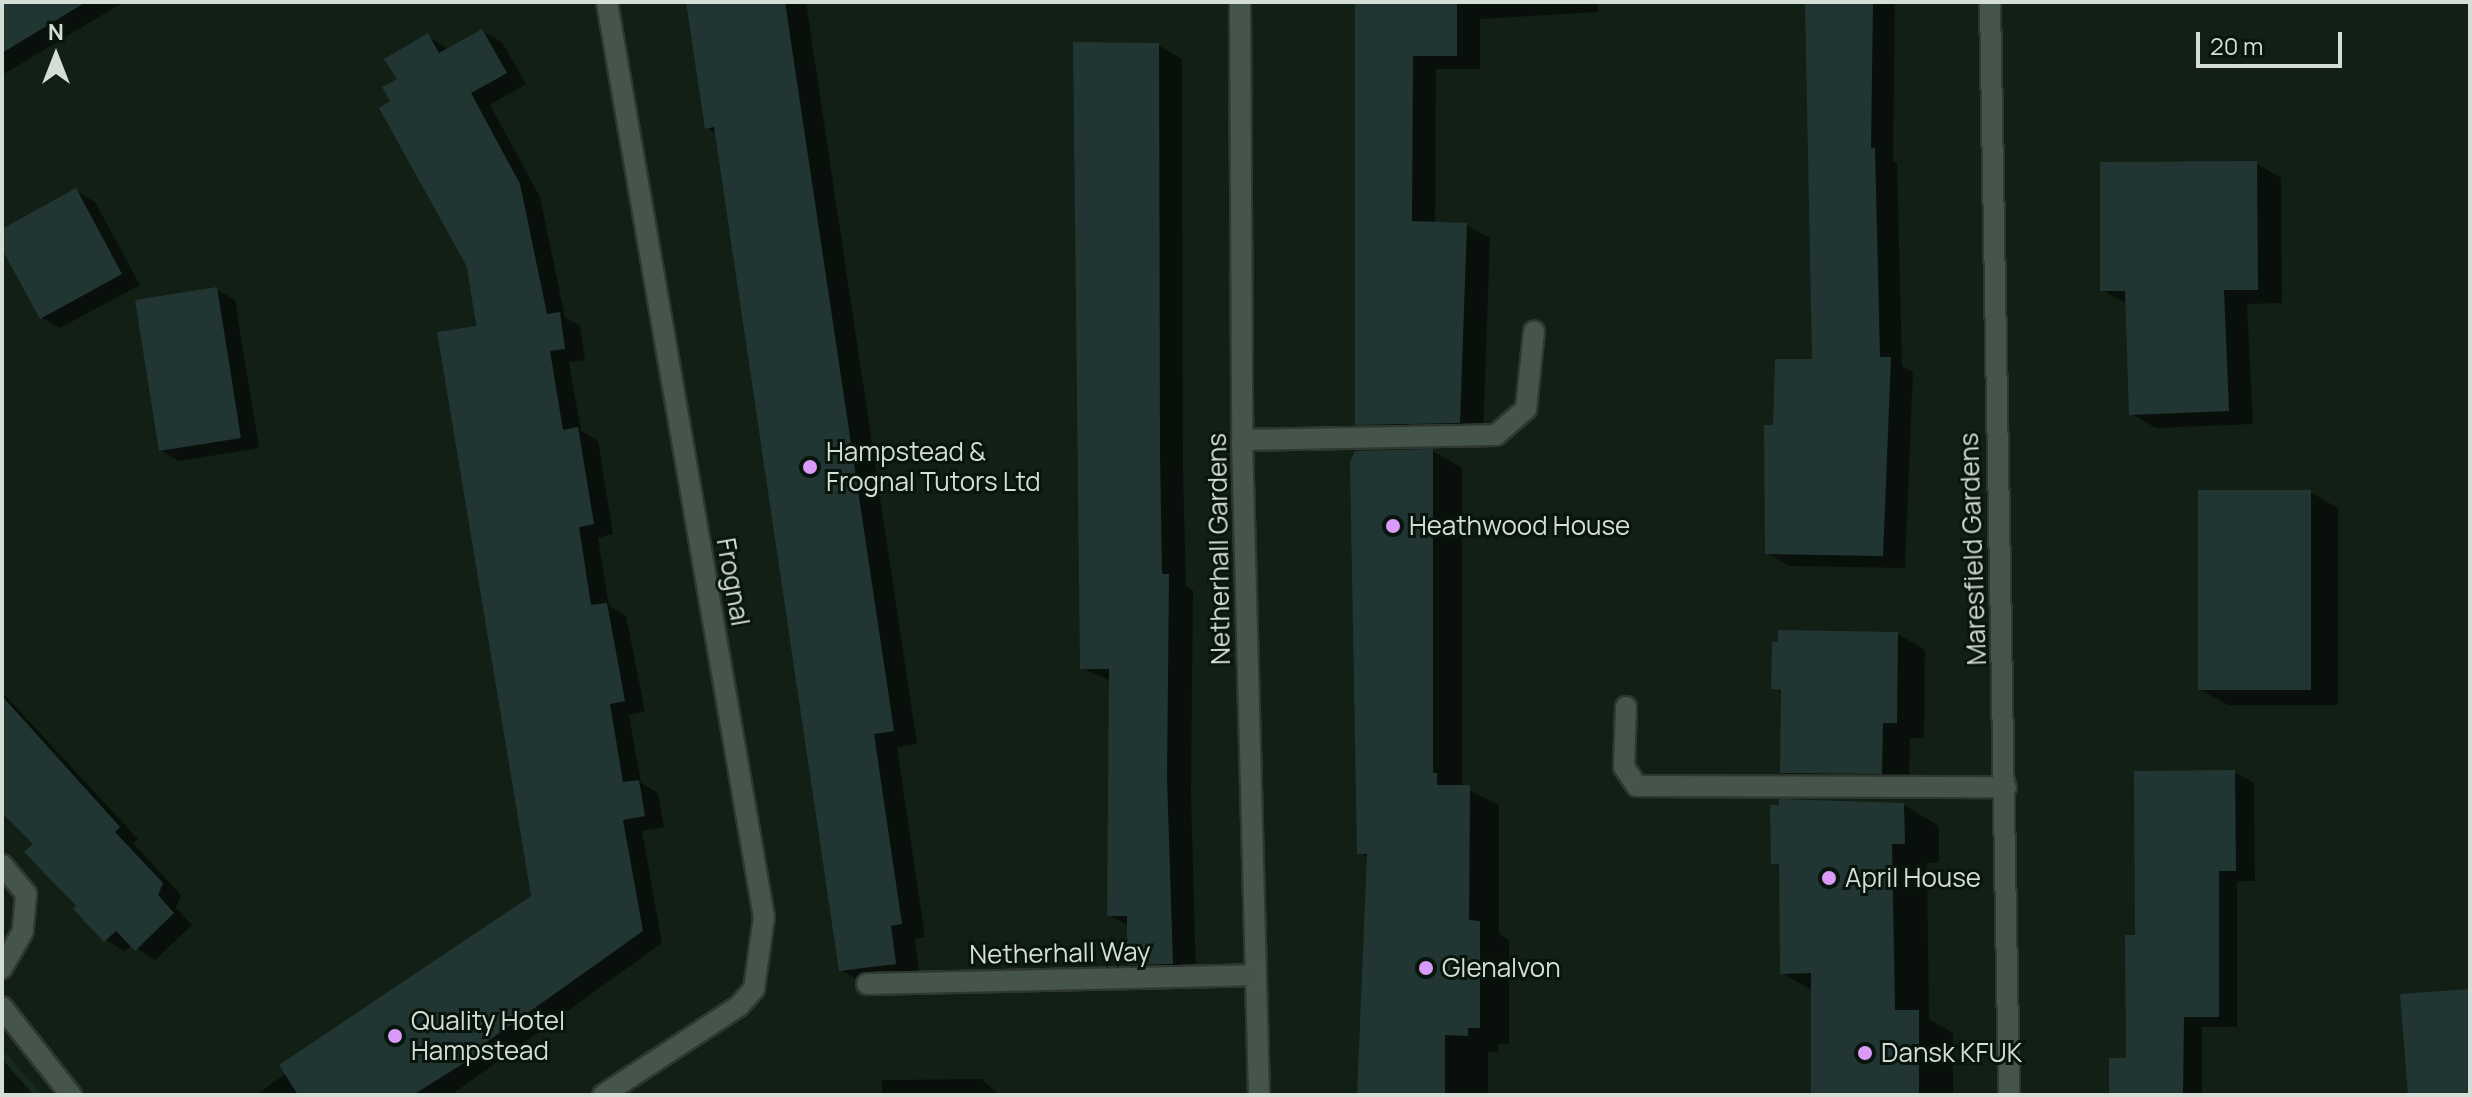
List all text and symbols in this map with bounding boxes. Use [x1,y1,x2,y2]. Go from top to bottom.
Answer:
north arrow [16,16,96,96]
scale bar [2200,16,2346,66]
text: N [48,17,64,47]
text: 20 m [2210,29,2263,62]
street label: Maresfield Gardens [1953,432,1993,666]
street label: Netherhall Gardens [1201,433,1237,665]
place label: Hampstead & Frognal Tutors Ltd [826,436,1041,498]
marker: Hampstead & Frognal Tutors Ltd [801,458,819,476]
place label: Heathwood House [1409,510,1630,542]
marker: Heathwood House [1384,517,1402,535]
street label: Frognal [710,536,756,628]
place label: April House [1845,862,1981,894]
marker: April House [1820,869,1838,887]
street label: Netherhall Way [969,936,1151,970]
place label: Glenalvon [1442,952,1561,984]
marker: Glenalvon [1417,959,1435,977]
place label: Quality Hotel Hampstead [411,1005,565,1066]
marker: Quality Hotel Hampstead [386,1027,404,1045]
place label: Dansk KFUK [1881,1037,2022,1069]
marker: Dansk KFUK [1856,1044,1874,1062]

